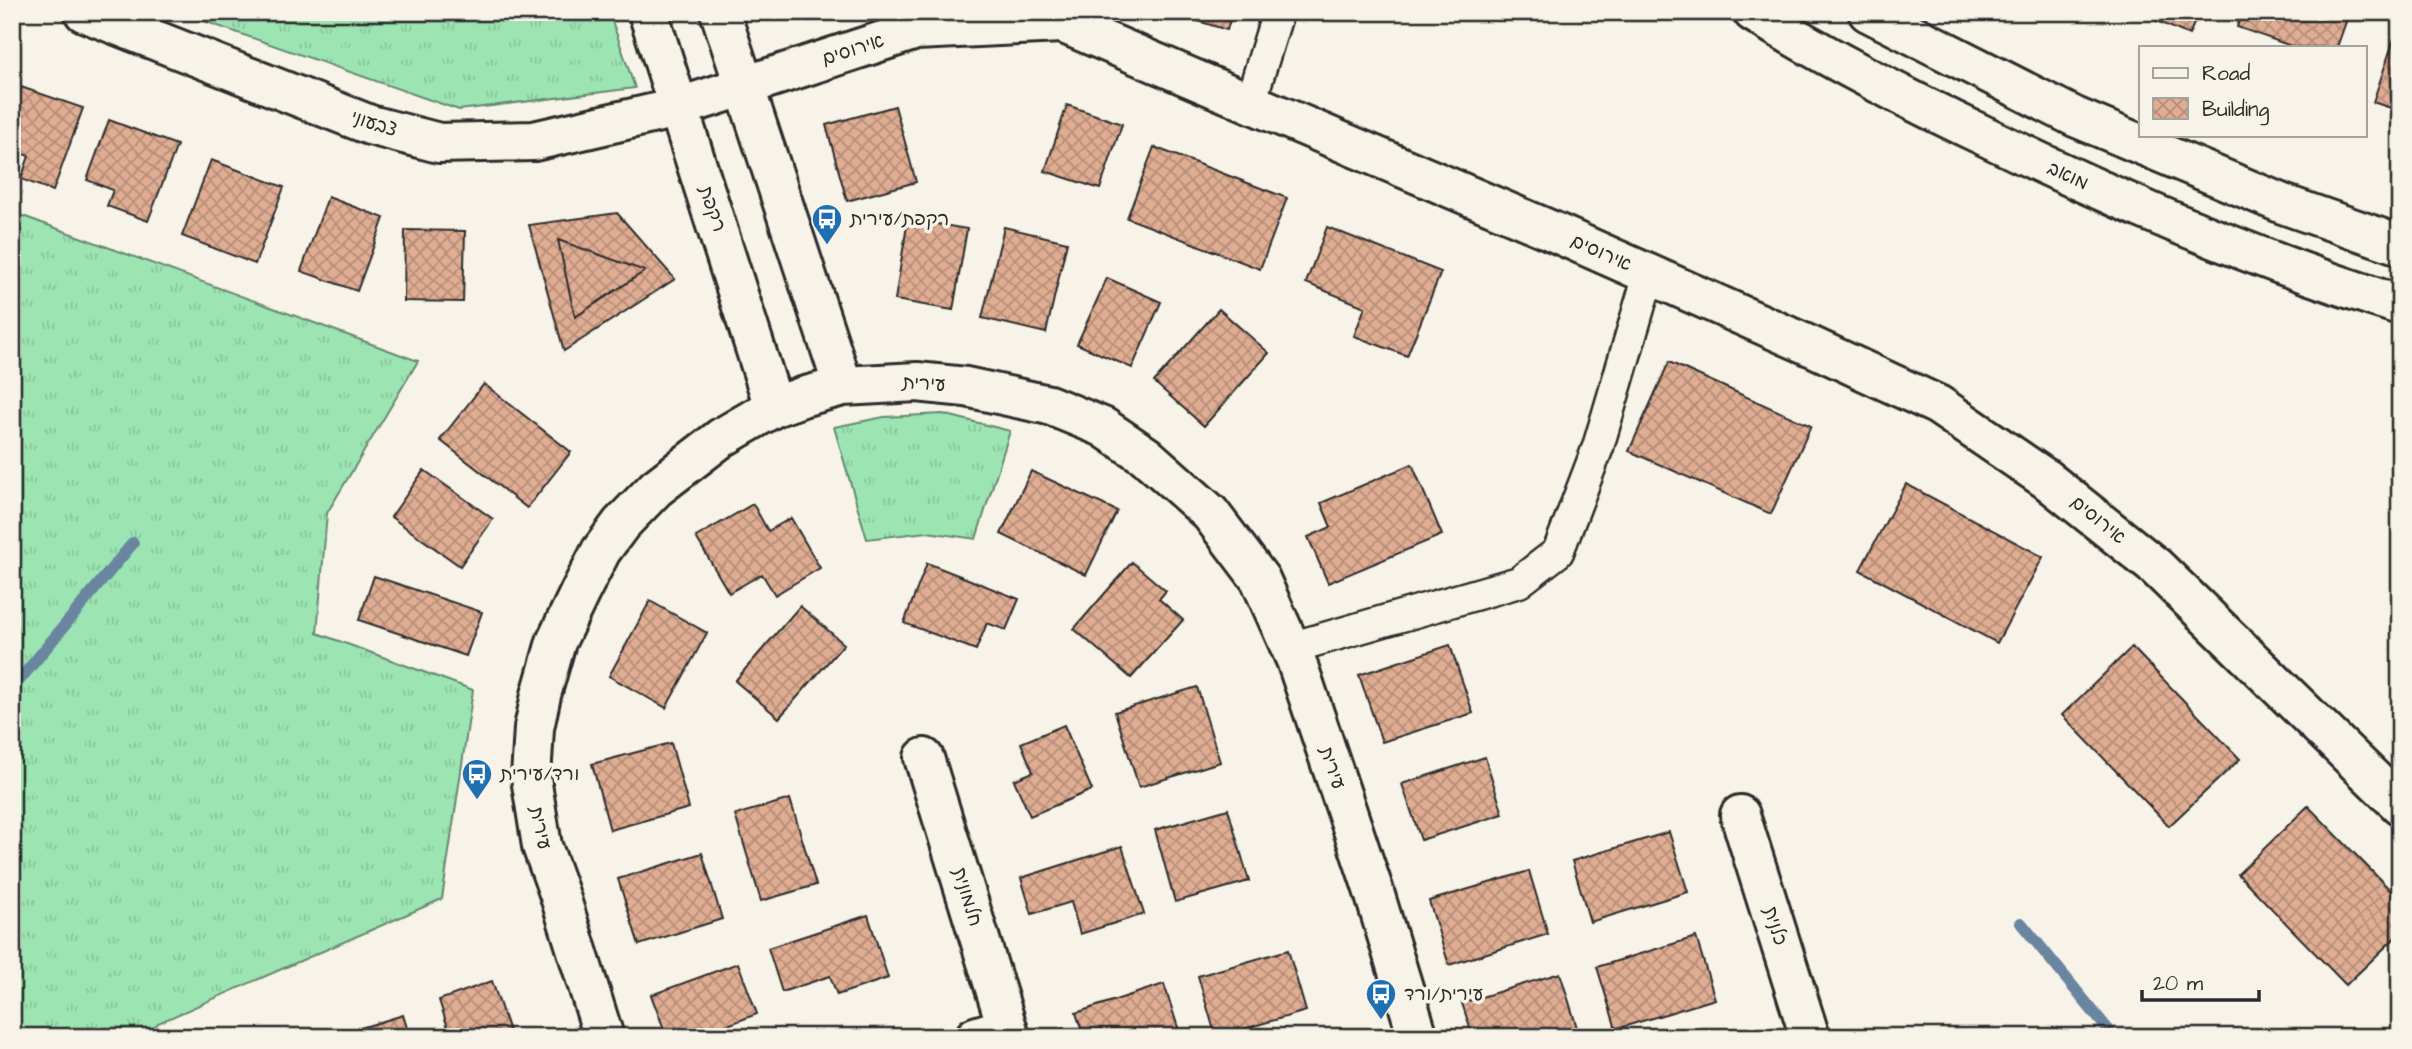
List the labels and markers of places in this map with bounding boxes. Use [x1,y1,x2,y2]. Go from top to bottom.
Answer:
bus stop icon: רקפת/עירית [810,202,844,246]
place label: רקפת/עירית [849,206,949,233]
bus stop icon: ורד/עירית [460,757,494,801]
place label: ורד/עירית [499,761,580,788]
bus stop icon: עירית/ורד [1364,977,1398,1021]
place label: עירית/ורד [1404,981,1484,1008]

